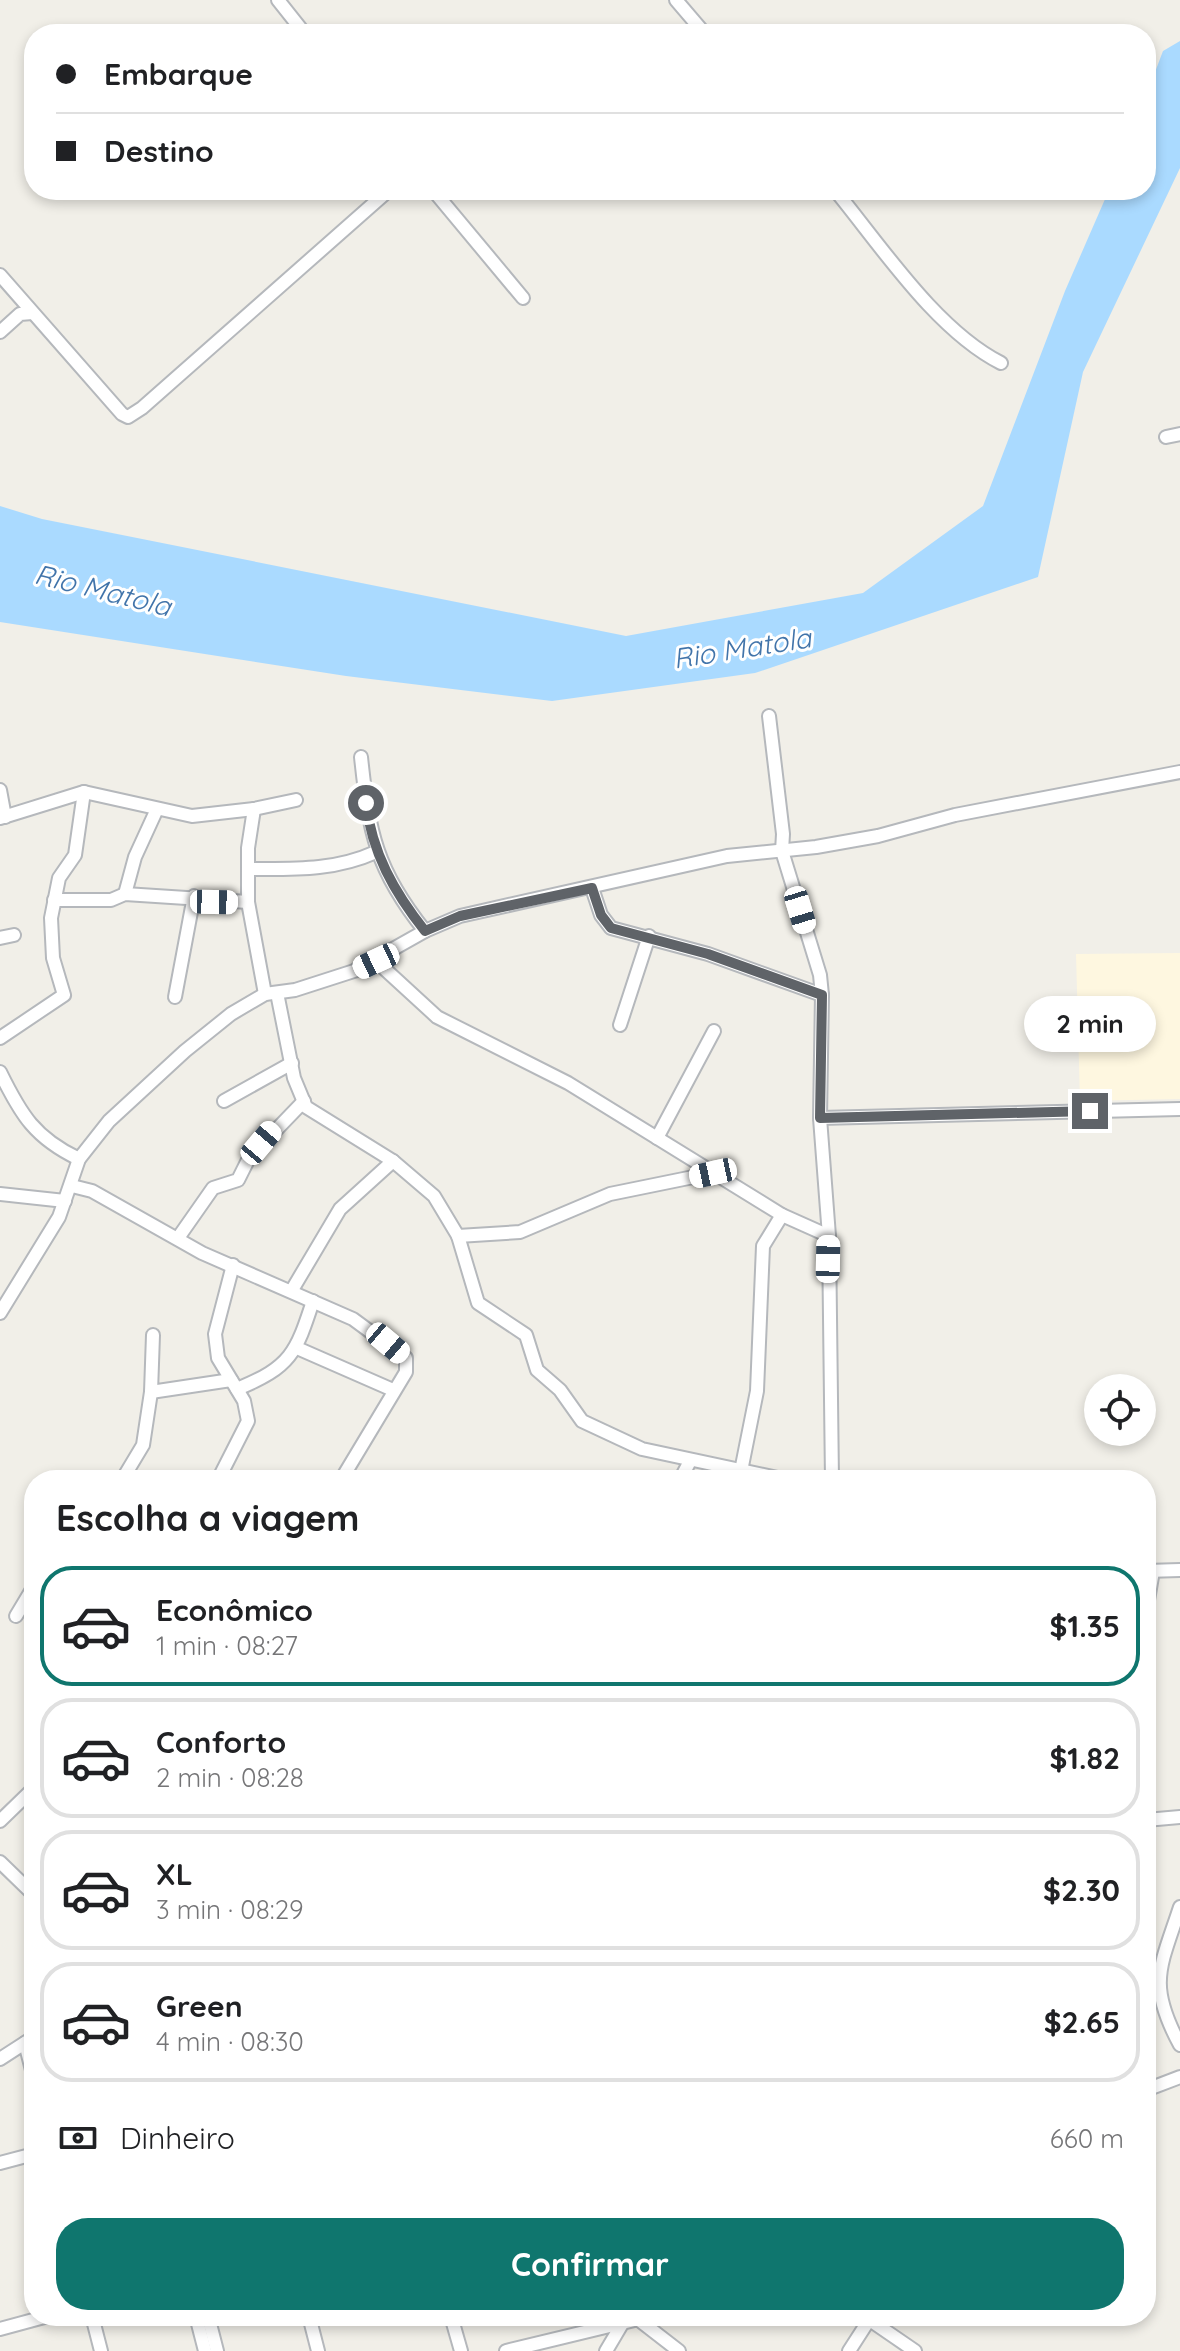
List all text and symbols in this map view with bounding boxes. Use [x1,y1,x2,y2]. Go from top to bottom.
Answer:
text: Embarque [104,55,253,93]
text: Destino [104,132,214,170]
water label: Rio Matola [31,556,177,624]
water label: Rio Matola [670,619,815,676]
route start [348,785,384,821]
car [782,884,818,936]
car [190,890,238,914]
car [349,940,403,982]
callout: 2 min [1024,995,1156,1051]
text: 2 min [1056,1007,1124,1040]
route end [1072,1093,1108,1129]
car [236,1117,286,1169]
car [687,1156,739,1190]
car [816,1235,840,1283]
car [362,1318,414,1368]
map controls [1084,1374,1156,1446]
button: locate [1084,1374,1156,1446]
text: Escolha a viagem [56,1495,359,1540]
icon: car [60,1590,132,1662]
text: Econômico [156,1591,313,1629]
text: $1.35 [1050,1607,1120,1645]
text: 1 min · 08:27 [156,1629,298,1662]
icon: car [60,1722,132,1794]
text: Conforto [156,1723,286,1761]
text: $1.82 [1049,1739,1120,1777]
text: 2 min · 08:28 [156,1761,304,1794]
icon: car [60,1854,132,1926]
text: XL [156,1855,193,1893]
text: $2.30 [1043,1871,1120,1909]
text: 3 min · 08:29 [156,1893,304,1926]
icon: car [60,1986,132,2058]
text: Green [156,1987,243,2025]
text: $2.65 [1044,2003,1120,2041]
text: 4 min · 08:30 [156,2025,304,2058]
icon: cash [56,2116,100,2160]
text: Dinheiro [120,2119,235,2157]
text: 660 m [1050,2122,1124,2155]
button: Confirmar [56,2218,1124,2310]

